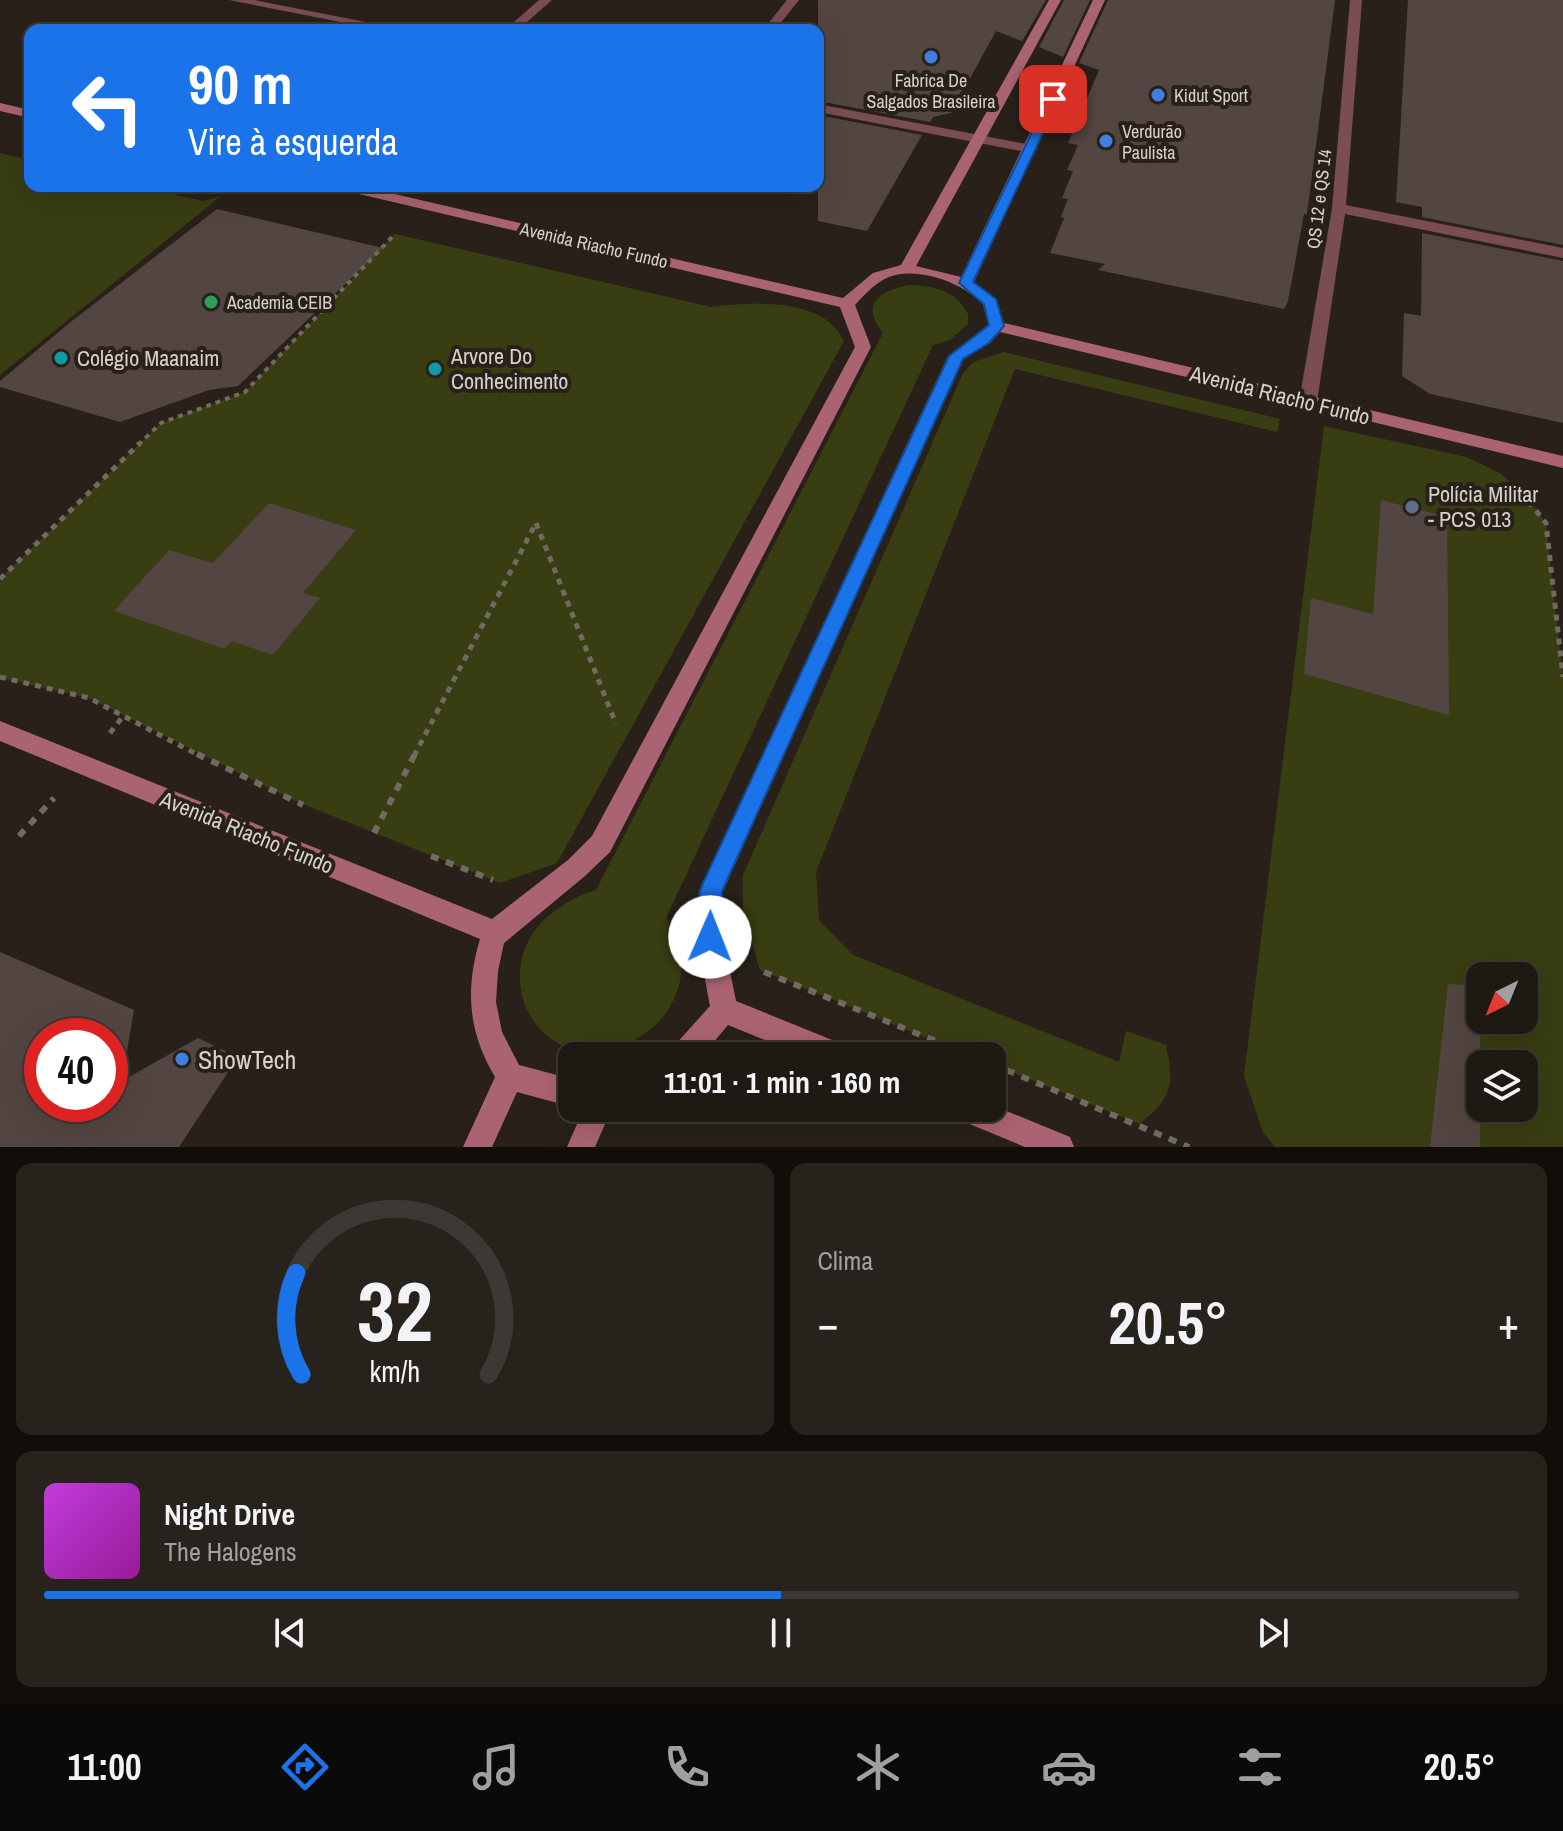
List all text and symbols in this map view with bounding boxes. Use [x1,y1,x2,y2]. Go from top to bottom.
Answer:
text: 90 m [188,46,293,121]
marker: Fabrica De Salgados Brasileira [922,48,940,66]
icon: left [56,56,160,160]
pin [1019,65,1087,133]
place label: Fabrica De Salgados Brasileira [867,68,995,114]
icon: arrive [1031,77,1075,121]
place label: Kidut Sport [1174,83,1248,108]
marker: Kidut Sport [1149,86,1167,104]
text: Vire à esquerda [188,118,398,166]
place label: Verdurão Paulista [1122,119,1182,165]
marker: Verdurão Paulista [1097,132,1115,150]
street label: QS 12 e QS 14 [1300,148,1338,250]
street label: Avenida Riacho Fundo [517,216,670,274]
place label: Academia CEIB [226,290,332,315]
marker: Academia CEIB [202,293,220,311]
place label: Arvore Do Conhecimento [450,341,568,396]
place label: Colégio Maanaim [77,343,219,373]
marker: Colégio Maanaim [52,349,70,367]
street label: Avenida Riacho Fundo [1186,358,1373,432]
marker: Arvore Do Conhecimento [426,360,444,378]
place label: Polícia Militar - PCS 013 [1428,479,1538,534]
marker: Polícia Militar - PCS 013 [1403,498,1421,516]
street label: Avenida Riacho Fundo [155,783,338,880]
position arrow [668,895,752,979]
north arrow [1466,962,1538,1034]
map controls [1466,962,1538,1122]
speed limit sign: 40 [24,1018,128,1122]
place label: ShowTech [198,1042,296,1077]
marker: ShowTech [173,1050,191,1068]
button: layers [1466,1050,1538,1122]
text: 11:01 · 1 min · 160 m [664,1062,900,1102]
text: Clima [818,1243,873,1278]
text: 32 [357,1255,433,1367]
text: 20.5° [1108,1282,1228,1363]
text: − [818,1293,839,1353]
text: + [1498,1293,1519,1353]
text: km/h [369,1352,420,1391]
text: Night Drive [164,1494,295,1534]
text: The Halogens [164,1534,297,1569]
icon: previous [268,1611,312,1655]
icon: pause [759,1611,803,1655]
icon: next [1251,1611,1295,1655]
icon: directions [277,1739,333,1795]
icon: music [468,1739,524,1795]
icon: phone [659,1739,715,1795]
icon: climate [850,1739,906,1795]
icon: car [1041,1739,1097,1795]
icon: filters [1232,1739,1288,1795]
text: 11:00 [68,1743,141,1791]
text: 20.5° [1424,1743,1495,1791]

